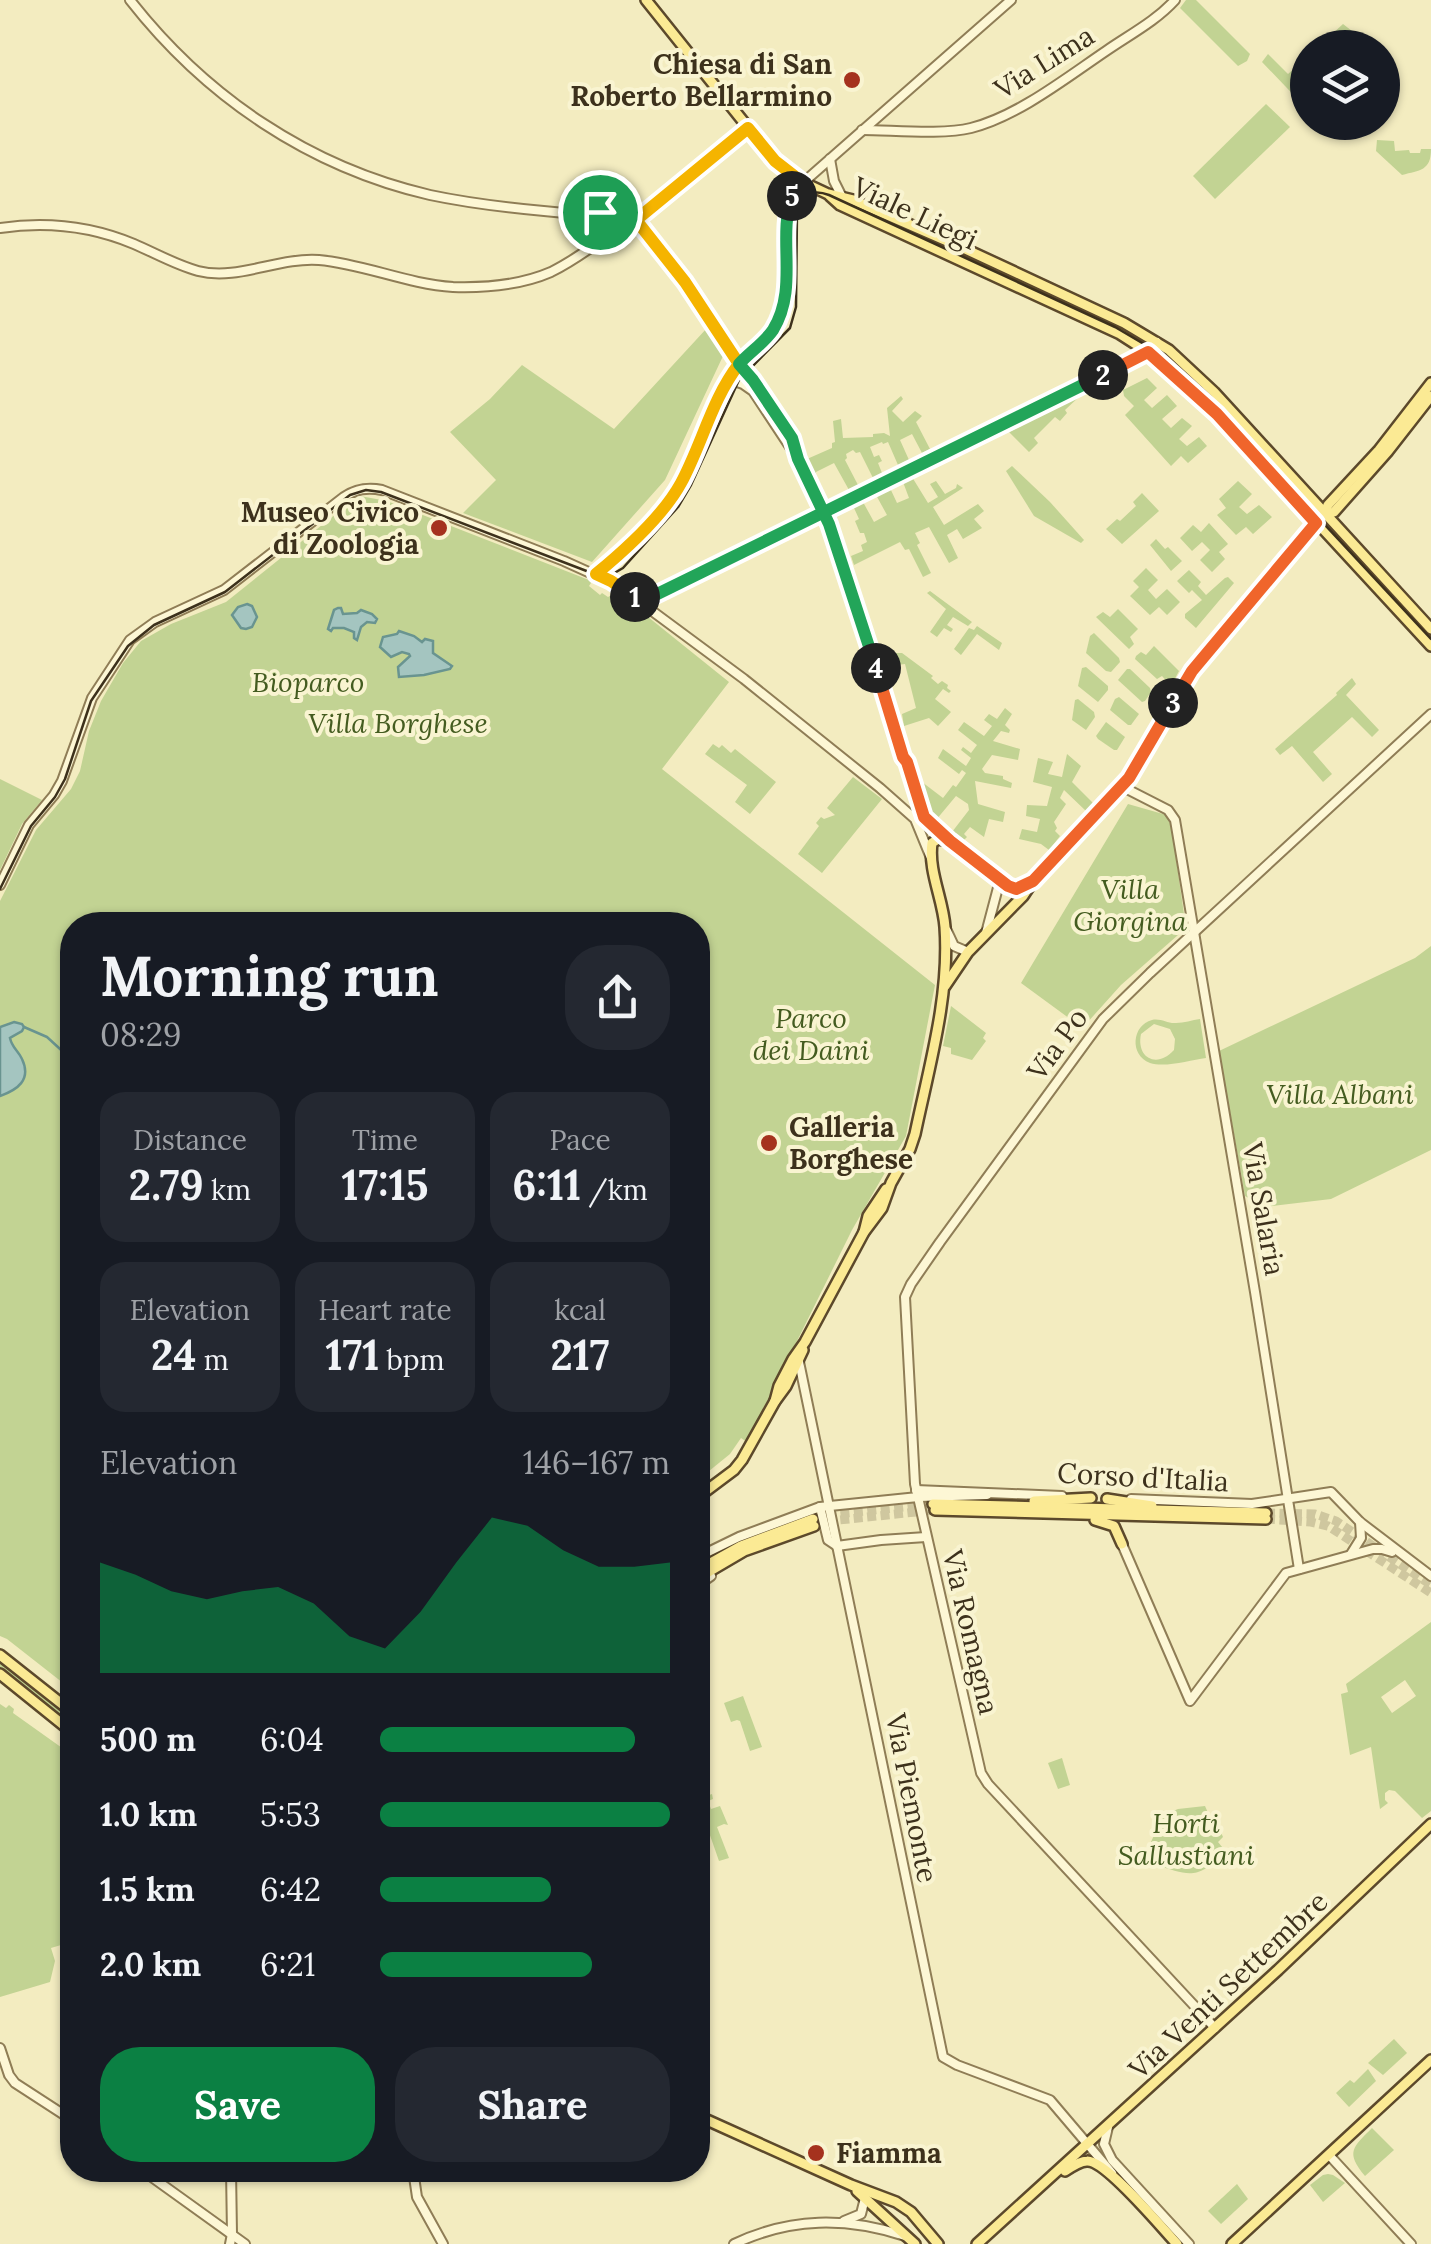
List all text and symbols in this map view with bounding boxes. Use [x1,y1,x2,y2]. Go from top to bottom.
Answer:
street label: Via Lima [987,17,1101,107]
map controls [1290,30,1400,140]
button: layers [1290,30,1400,140]
place label: Chiesa di San Roberto Bellarmino [570,46,832,114]
marker: Chiesa di San Roberto Bellarmino [841,69,863,91]
street label: Viale Liegi [846,168,983,258]
pin [558,170,643,255]
pin: 5 [767,171,817,221]
text: 5 [784,178,800,214]
icon: arrive [573,185,628,240]
pin: 2 [1078,350,1128,400]
text: 2 [1096,357,1110,393]
place label: Museo Civico di Zoologia [240,494,419,562]
marker: Museo Civico di Zoologia [428,517,450,539]
pin: 1 [610,572,660,622]
text: 1 [629,579,641,615]
pin: 4 [851,643,901,693]
text: 4 [868,650,884,686]
park label: Bioparco [252,664,364,700]
pin: 3 [1148,678,1198,728]
text: 3 [1165,685,1181,721]
park label: Villa Borghese [308,705,488,741]
park label: Villa Giorgina [1073,871,1187,939]
text: Morning run [100,941,438,1011]
button: share [565,945,670,1050]
park label: Parco dei Daini [753,1000,869,1068]
street label: Via Po [1018,1001,1095,1088]
text: 08:29 [100,1014,182,1055]
park label: Villa Albani [1266,1076,1414,1112]
place label: Galleria Borghese [789,1109,913,1177]
text: Distance [133,1122,247,1158]
text: Time [352,1122,418,1158]
text: Pace [549,1122,611,1158]
marker: Galleria Borghese [758,1132,780,1154]
street label: Via Salaria [1234,1139,1293,1278]
text: 2.79 [129,1158,204,1212]
text: 17:15 [342,1158,428,1212]
text: 6:11 [512,1158,581,1212]
text: km [204,1172,251,1208]
text: /km [581,1172,648,1208]
text: Elevation [130,1292,250,1328]
text: Heart rate [318,1292,452,1328]
text: kcal [554,1292,606,1328]
text: 24 [151,1328,196,1382]
text: 171 [325,1328,379,1382]
text: 217 [550,1328,610,1382]
text: m [196,1342,229,1378]
text: bpm [379,1342,445,1378]
text: Elevation [100,1442,237,1483]
text: 146–167 m [523,1442,670,1483]
street label: Corso d'Italia [1056,1455,1230,1499]
street label: Via Romagna [934,1545,1007,1718]
street label: Via Piemonte [878,1709,946,1886]
text: 500 m [100,1719,196,1760]
text: 6:04 [260,1719,324,1760]
text: 1.0 km [100,1794,197,1835]
text: 5:53 [260,1794,321,1835]
park label: Horti Sallustiani [1118,1805,1254,1873]
text: 1.5 km [100,1869,195,1910]
text: 6:42 [260,1869,321,1910]
street label: Via Venti Settembre [1120,1883,1335,2087]
text: 2.0 km [100,1944,201,1985]
text: 6:21 [260,1944,315,1985]
button: Save [100,2047,375,2162]
button: Share [395,2047,670,2162]
place label: Fiamma [836,2135,942,2171]
marker: Fiamma [805,2142,827,2164]

